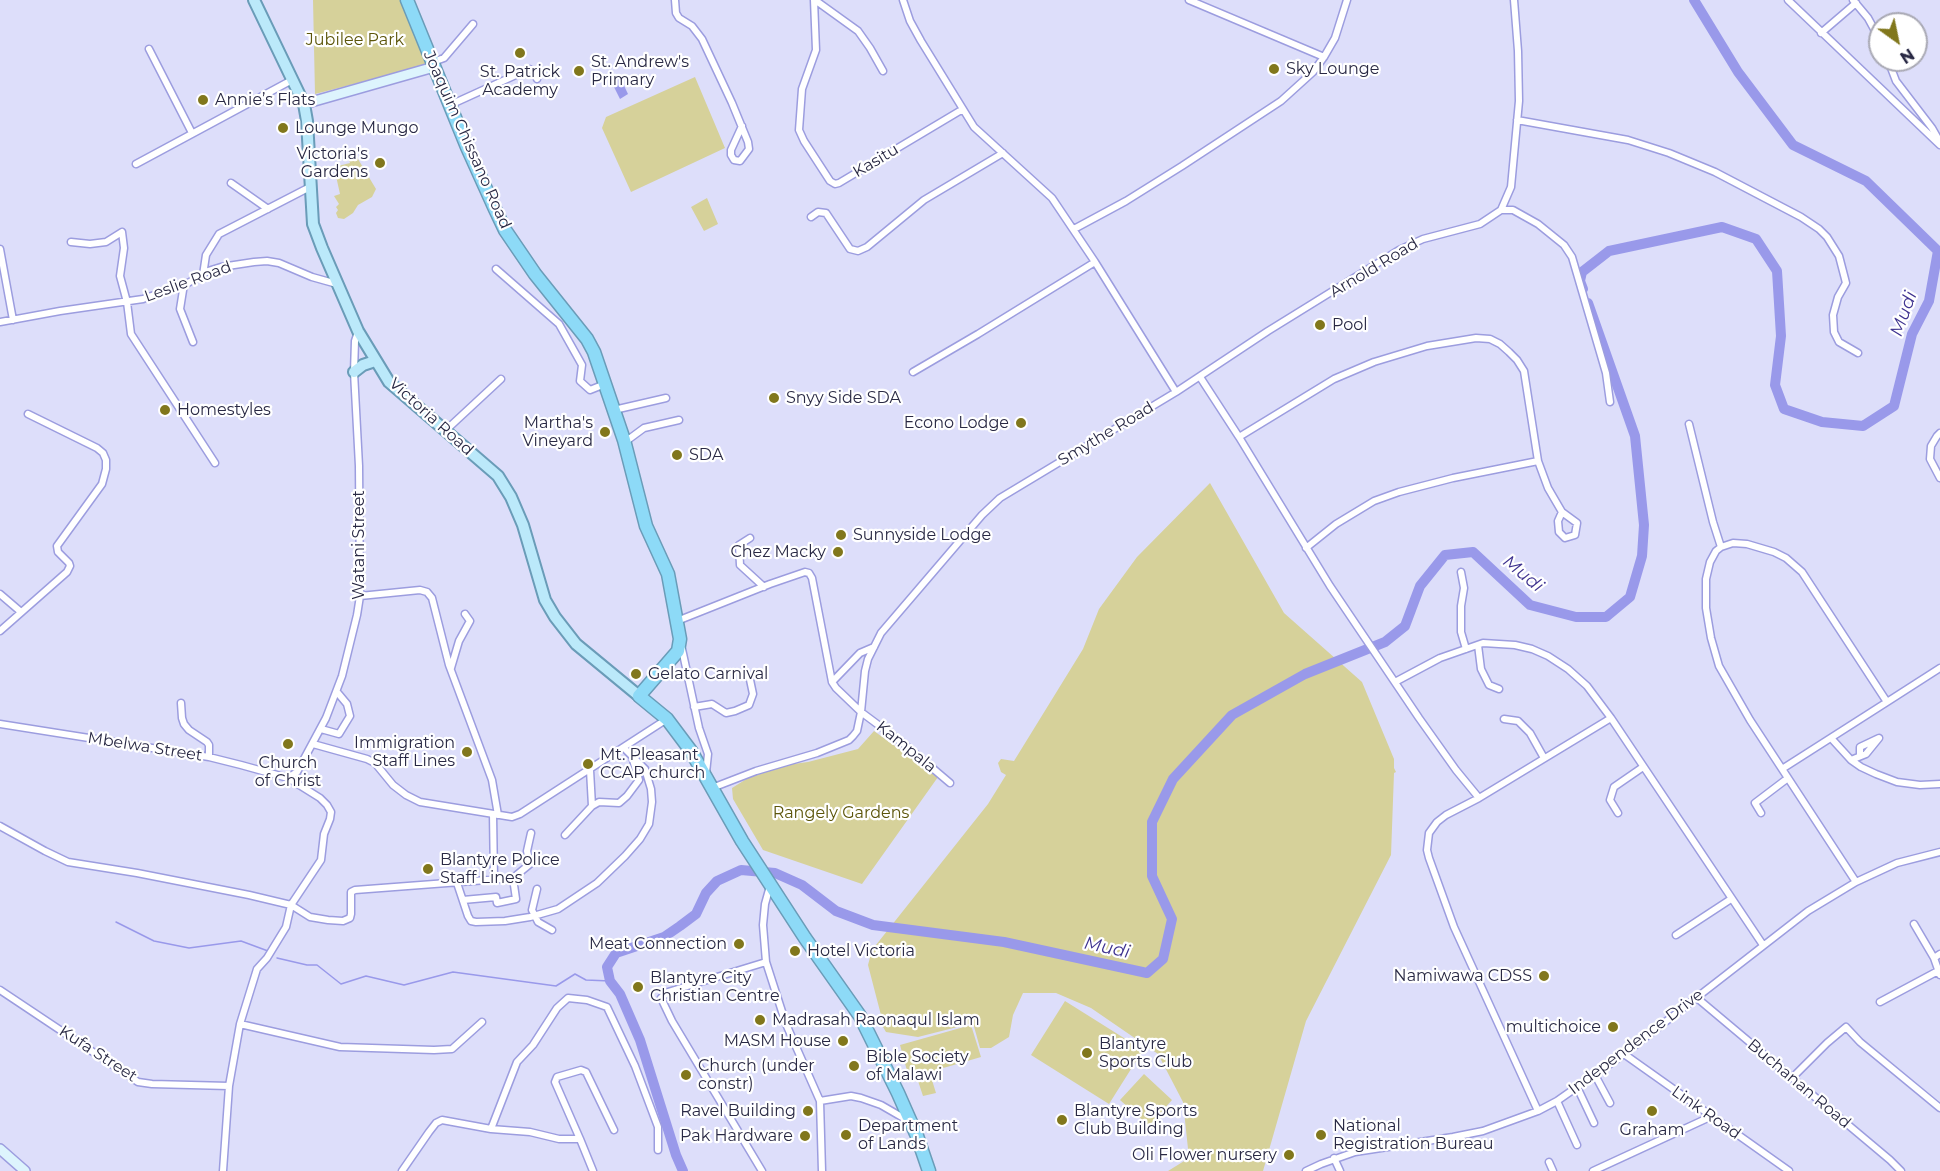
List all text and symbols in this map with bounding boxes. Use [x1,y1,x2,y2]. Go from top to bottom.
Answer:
north arrow [1868,12,1928,72]
park label: Jubilee Park [306,30,404,50]
text: N [1896,44,1918,67]
marker: St. Patrick Academy [513,46,527,60]
street label: Joaquim Chissano Road [419,48,515,232]
place label: St. Andrew's Primary [591,52,689,90]
place label: Sky Lounge [1286,59,1379,79]
place label: St. Patrick Academy [480,62,560,100]
marker: Sky Lounge [1267,62,1281,76]
marker: St. Andrew's Primary [572,64,586,78]
place label: Annie’s Flats [215,90,315,110]
marker: Annie’s Flats [196,93,210,107]
place label: Lounge Mungo [295,118,419,138]
marker: Lounge Mungo [276,121,290,135]
street label: Kasitu [850,140,902,182]
place label: Victoria's Gardens [296,144,368,182]
marker: Victoria's Gardens [373,156,387,170]
street label: Arnold Road [1326,234,1422,302]
street label: Leslie Road [142,257,234,307]
water label: Mudi [1886,289,1922,339]
place label: Pool [1332,315,1368,335]
marker: Pool [1313,318,1327,332]
street label: Victoria Road [385,374,477,460]
place label: Snyy Side SDA [786,388,901,408]
marker: Snyy Side SDA [767,391,781,405]
street label: Smythe Road [1055,398,1157,470]
place label: Homestyles [177,400,271,420]
marker: Homestyles [158,403,172,417]
place label: Martha's Vineyard [523,413,593,451]
place label: Econo Lodge [904,413,1009,433]
marker: Econo Lodge [1014,416,1028,430]
marker: Martha's Vineyard [598,425,612,439]
place label: SDA [689,445,723,465]
marker: SDA [670,448,684,462]
street label: Watani Street [349,490,369,600]
place label: Sunnyside Lodge [853,525,991,545]
marker: Sunnyside Lodge [834,528,848,542]
place label: Chez Macky [730,542,826,562]
marker: Chez Macky [831,545,845,559]
water label: Mudi [1498,551,1548,597]
place label: Gelato Carnival [648,664,768,684]
marker: Gelato Carnival [629,667,643,681]
street label: Kampala [872,717,940,777]
street label: Mbelwa Street [86,728,204,766]
place label: Immigration Staff Lines [354,733,455,771]
marker: Church of Christ [281,737,295,751]
marker: Immigration Staff Lines [460,745,474,759]
place label: Mt. Pleasant CCAP church [600,745,705,783]
place label: Church of Christ [255,753,321,791]
marker: Mt. Pleasant CCAP church [581,757,595,771]
park label: Rangely Gardens [773,803,909,823]
place label: Blantyre Police Staff Lines [440,850,560,888]
marker: Blantyre Police Staff Lines [421,862,435,876]
water label: Mudi [1082,933,1132,963]
place label: Meat Connection [589,934,727,954]
marker: Meat Connection [732,937,746,951]
place label: Hotel Victoria [807,941,915,961]
marker: Hotel Victoria [788,944,802,958]
place label: Namiwawa CDSS [1394,966,1532,986]
place label: Blantyre City Christian Centre [650,968,780,1006]
marker: Namiwawa CDSS [1537,969,1551,983]
marker: Blantyre City Christian Centre [631,980,645,994]
street label: Independence Drive [1565,985,1707,1099]
place label: Madrasah Raonaqul Islam [772,1010,980,1030]
marker: Madrasah Raonaqul Islam [753,1013,767,1027]
place label: multichoice [1506,1017,1601,1037]
marker: multichoice [1606,1020,1620,1034]
street label: Kufa Street [55,1022,141,1086]
place label: MASM House [724,1031,831,1051]
marker: MASM House [836,1034,850,1048]
place label: Blantyre Sports Club [1099,1034,1192,1072]
street label: Buchanan Road [1743,1035,1855,1133]
marker: Blantyre Sports Club [1080,1046,1094,1060]
place label: Bible Society of Malawi [866,1047,969,1085]
place label: Church (under constr) [698,1056,815,1094]
marker: Bible Society of Malawi [847,1059,861,1073]
marker: Church (under constr) [679,1068,693,1082]
street label: Link Road [1668,1082,1744,1144]
place label: Ravel Building [680,1101,796,1121]
place label: Blantyre Sports Club Building [1074,1101,1197,1139]
marker: Ravel Building [801,1104,815,1118]
marker: Graham [1645,1104,1659,1118]
marker: Blantyre Sports Club Building [1055,1113,1069,1127]
place label: Department of Lands [858,1116,958,1154]
place label: National Registration Bureau [1333,1116,1493,1154]
place label: Graham [1620,1120,1684,1140]
place label: Pak Hardware [680,1126,793,1146]
marker: Department of Lands [839,1128,853,1142]
marker: National Registration Bureau [1314,1128,1328,1142]
marker: Pak Hardware [798,1129,812,1143]
place label: Oli Flower nursery [1132,1145,1277,1165]
marker: Oli Flower nursery [1282,1148,1296,1162]

